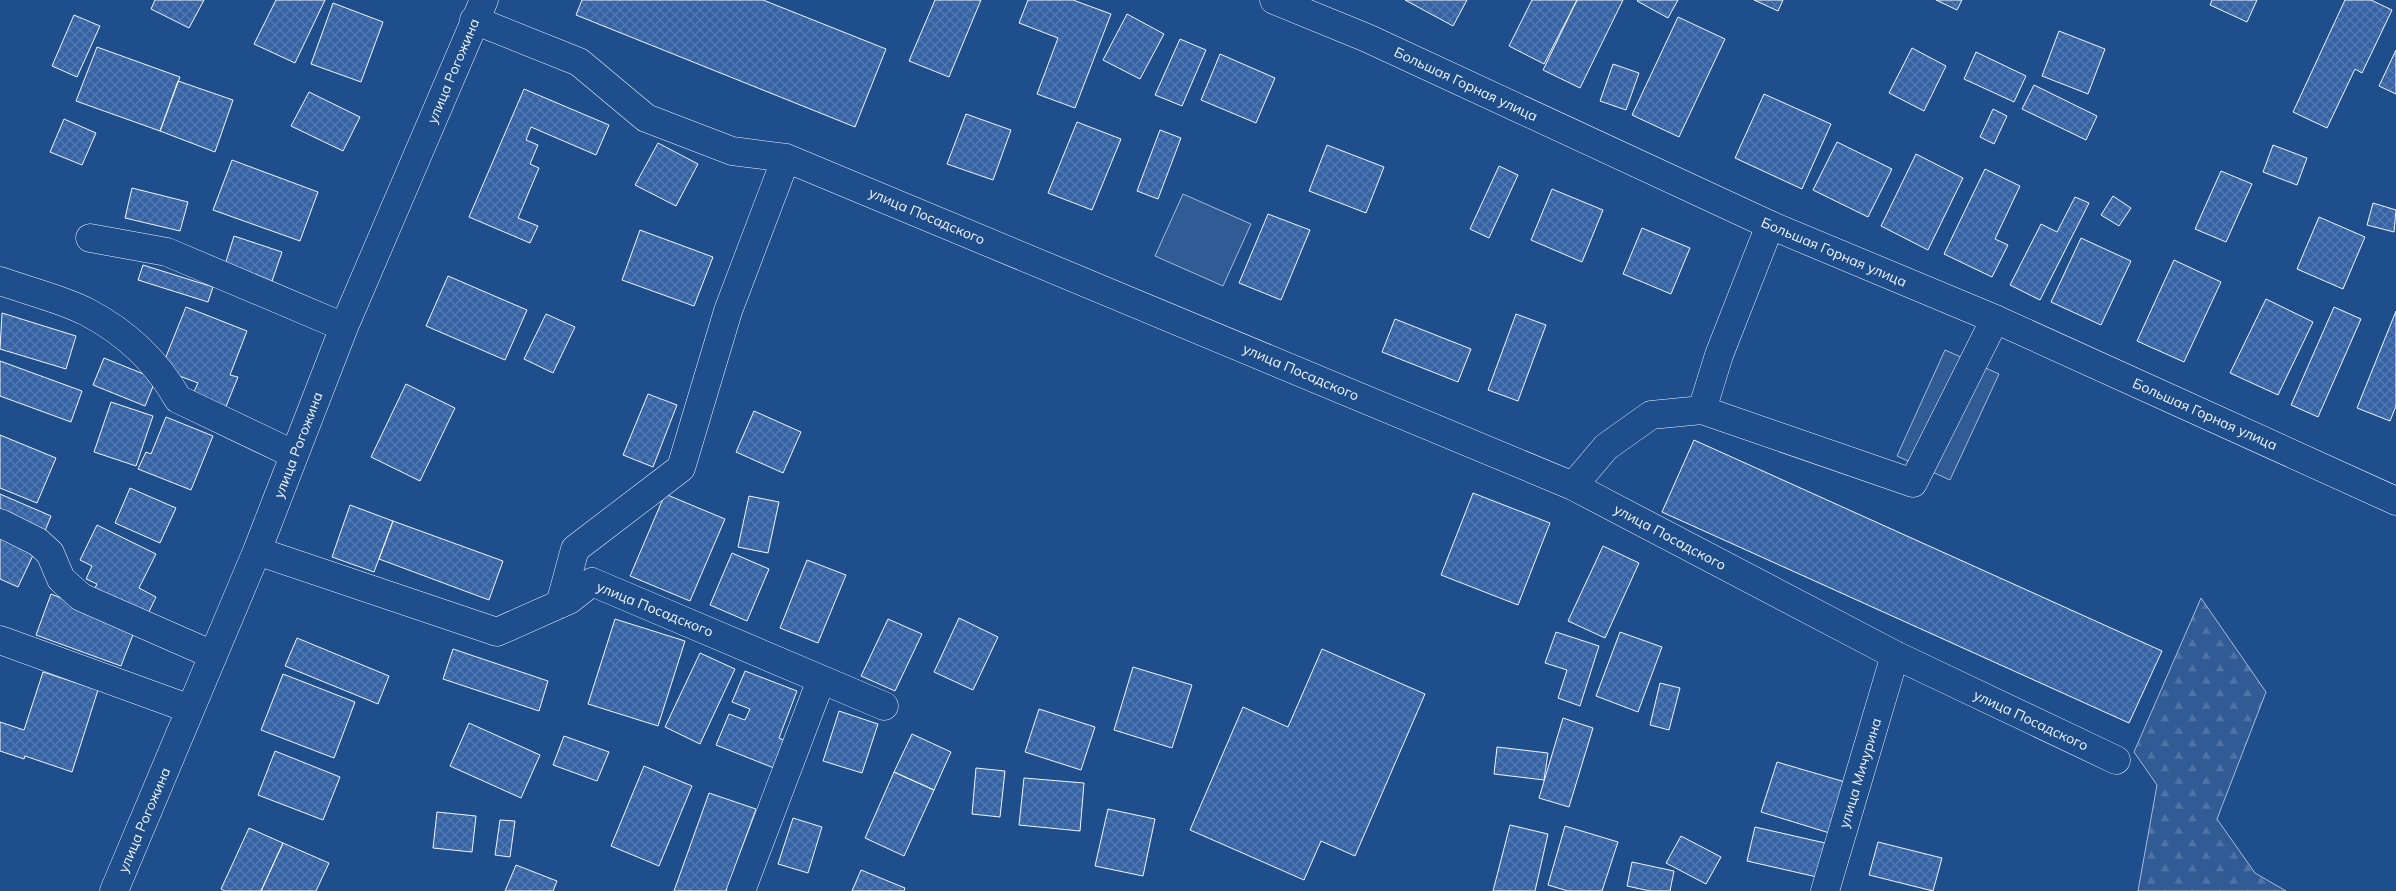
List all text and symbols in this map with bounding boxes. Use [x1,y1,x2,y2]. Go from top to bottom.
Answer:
street label: улица Рогожина [423,16,483,126]
street label: Большая Горная улица [1391,43,1541,125]
street label: улица Посадского [866,183,988,249]
street label: Большая Горная улица [1758,213,1910,291]
street label: улица Посадского [1240,339,1362,405]
street label: Большая Горная улица [2130,374,2280,454]
street label: улица Рогожина [269,389,327,501]
street label: улица Посадского [1611,500,1729,574]
street label: улица Посадского [594,577,716,641]
street label: улица Посадского [1971,686,2091,754]
street label: улица Мичурина [1835,716,1885,830]
street label: улица Рогожина [114,765,174,875]

